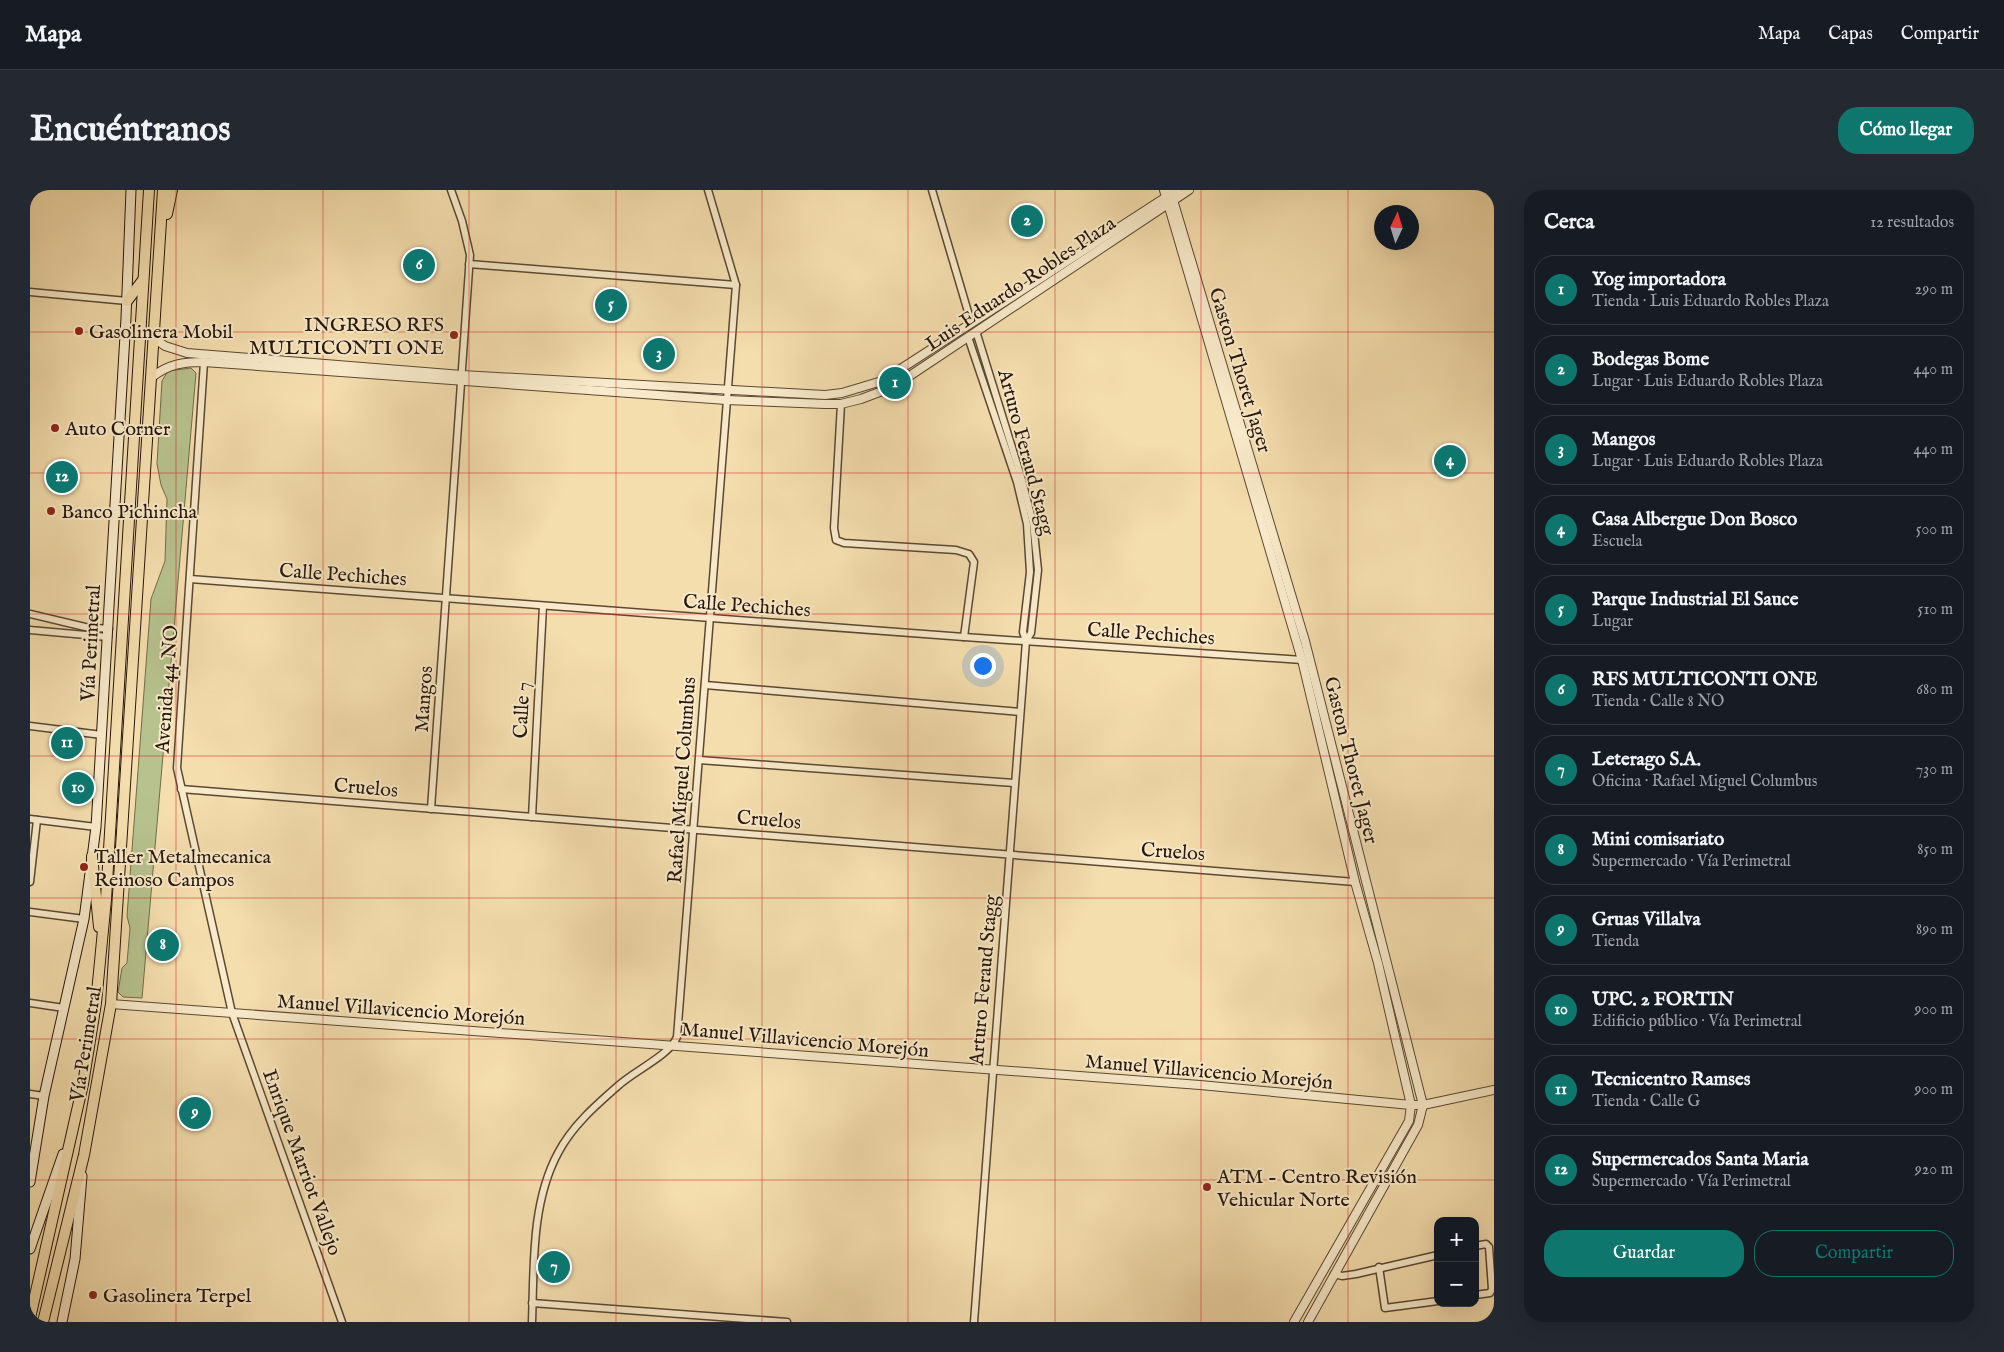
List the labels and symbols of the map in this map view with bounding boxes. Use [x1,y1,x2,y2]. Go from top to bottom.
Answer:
pin: 2 [1011,202,1043,240]
north arrow [1374,205,1419,250]
street label: Luis Eduardo Robles Plaza [921,211,1121,357]
pin: 6 [403,246,435,284]
street label: Gaston Thoret Jager [1203,285,1277,457]
pin: 5 [595,286,627,324]
place label: INGRESO RFS MULTICONTI ONE [249,313,444,361]
place label: Gasolinera Mobil [89,320,234,345]
marker: Gasolinera Mobil [73,325,85,337]
marker: INGRESO RFS MULTICONTI ONE [448,329,460,341]
pin: 3 [643,335,675,373]
pin: 1 [879,364,911,402]
street label: Arturo Feraud Stagg [991,366,1060,539]
place label: Auto Corner [64,417,171,442]
marker: Auto Corner [49,422,61,434]
pin: 4 [1434,442,1466,480]
pin: 12 [46,458,78,496]
place label: Banco Pichincha [61,500,198,525]
marker: Banco Pichincha [45,505,57,517]
street label: Calle Pechiches [278,559,407,592]
street label: Vía Perimetral [76,583,107,703]
street label: Calle Pechiches [682,590,811,623]
street label: Calle Pechiches [1086,618,1215,651]
street label: Avenida 44 NO [150,624,184,755]
your location [970,653,996,679]
street label: Mangos [410,665,439,733]
street label: Gaston Thoret Jager [1318,674,1384,847]
street label: Rafael Miguel Columbus [663,676,702,884]
street label: Calle 7 [509,681,536,739]
pin: 11 [51,724,83,762]
pin: 10 [62,769,94,807]
street label: Cruelos [333,773,399,804]
street label: Cruelos [736,805,802,836]
street label: Cruelos [1140,838,1206,867]
place label: Taller Metalmecanica Reinoso Campos [94,845,272,893]
marker: Taller Metalmecanica Reinoso Campos [78,861,90,873]
street label: Arturo Feraud Stagg [964,893,1005,1067]
pin: 8 [147,926,179,964]
street label: Vía Perimetral [65,984,108,1105]
street label: Manuel Villavicencio Morejón [276,989,526,1032]
street label: Manuel Villavicencio Morejón [680,1017,930,1064]
street label: Manuel Villavicencio Morejón [1084,1049,1334,1096]
street label: Enrique Marriot Vallejo [256,1066,347,1259]
pin: 9 [179,1094,211,1132]
place label: ATM - Centro Revisión Vehicular Norte [1216,1165,1417,1213]
marker: ATM - Centro Revisión Vehicular Norte [1201,1181,1213,1193]
pin: 7 [538,1248,570,1286]
place label: Gasolinera Terpel [103,1284,252,1309]
marker: Gasolinera Terpel [87,1289,99,1301]

